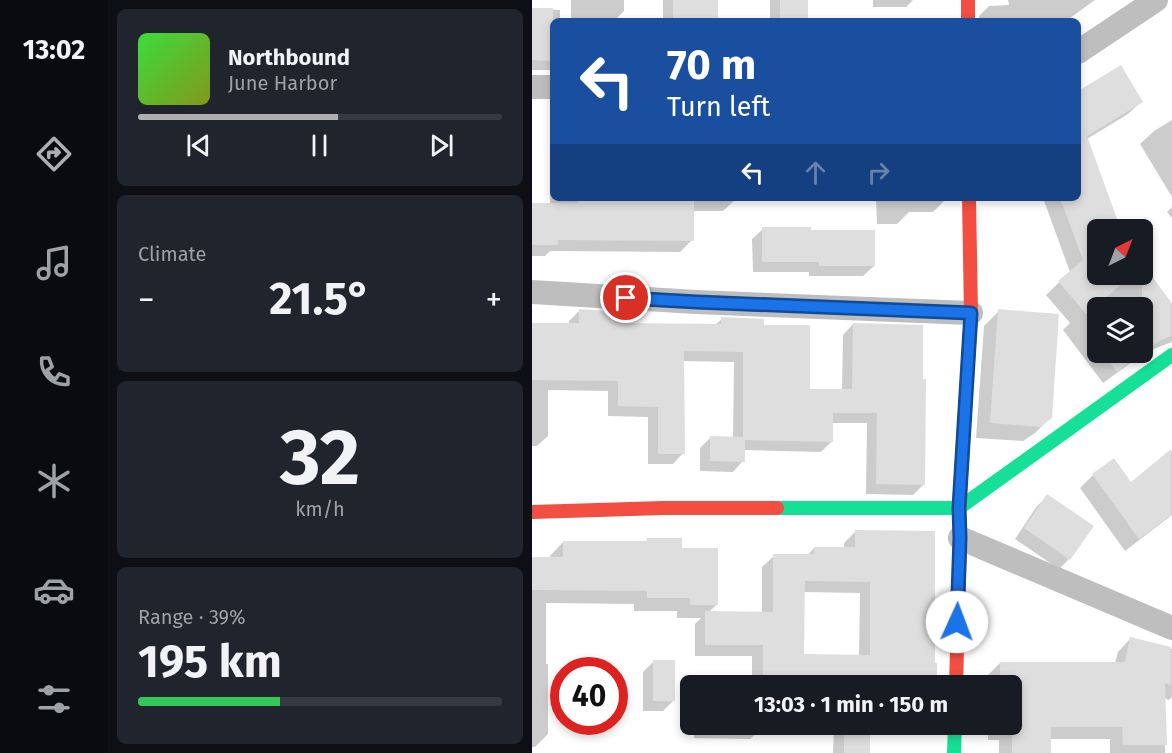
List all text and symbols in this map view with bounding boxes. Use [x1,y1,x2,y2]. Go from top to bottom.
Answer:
text: 13:02 [23,34,85,66]
text: 70 m [667,40,756,90]
icon: left [568,42,646,120]
text: Northbound [228,44,350,71]
text: June Harbor [228,71,337,95]
text: Turn left [667,91,770,123]
icon: previous [182,129,215,162]
icon: pause [303,129,336,162]
icon: next [425,129,458,162]
icon: directions [33,133,75,175]
icon: left [736,156,769,189]
icon: ahead [799,156,832,189]
icon: right [862,156,895,189]
north arrow [1087,219,1153,285]
map controls [1087,219,1153,363]
icon: music [33,242,75,284]
text: Climate [138,242,206,266]
text: 21.5° [269,272,371,326]
pin [600,272,651,323]
text: − [138,280,155,320]
text: + [486,280,502,320]
icon: arrive [609,281,642,314]
button: layers [1087,297,1153,363]
icon: phone [33,351,75,393]
text: 32 [280,411,360,505]
icon: climate [33,460,75,502]
text: km/h [295,497,345,521]
icon: car [33,569,75,611]
position arrow [925,590,989,654]
text: Range · 39% [138,605,246,629]
text: 195 km [138,635,282,689]
speed limit sign: 40 [550,657,628,735]
icon: filters [33,678,75,720]
text: 13:03 · 1 min · 150 m [754,691,948,718]

